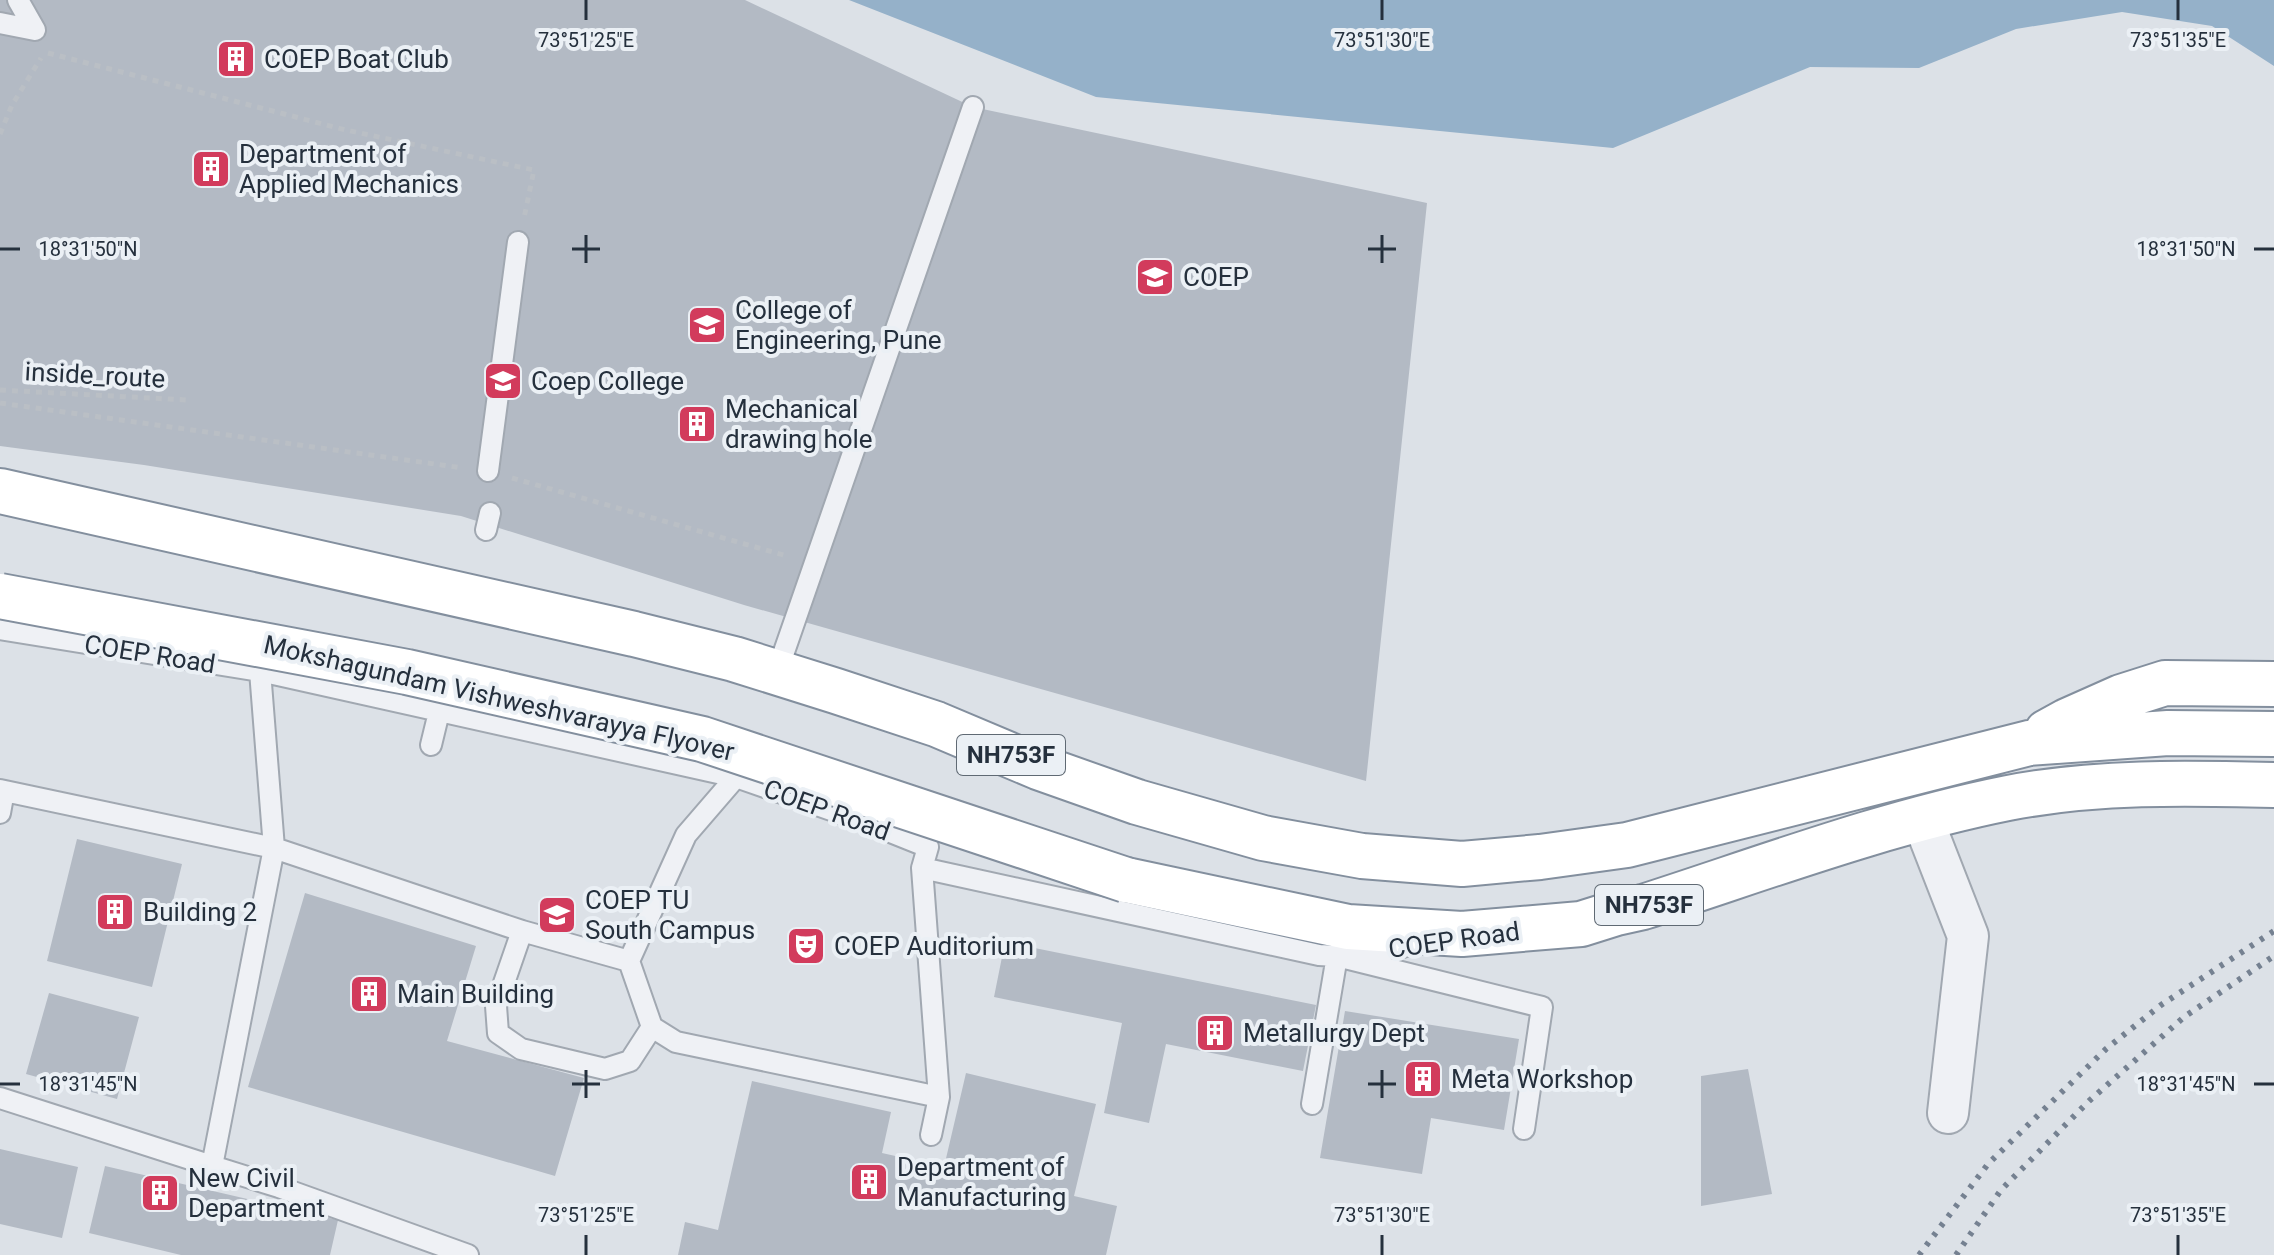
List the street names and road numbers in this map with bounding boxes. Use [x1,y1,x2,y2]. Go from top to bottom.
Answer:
street label: inside_route [24,356,166,394]
street label: COEP Road [82,629,218,679]
street label: Mokshagundam Vishweshvarayya Flyover [261,629,737,767]
road number: NH753F [957,735,1065,775]
street label: COEP Road [760,773,894,847]
road number: NH753F [1595,885,1703,925]
street label: COEP Road [1387,916,1521,964]

